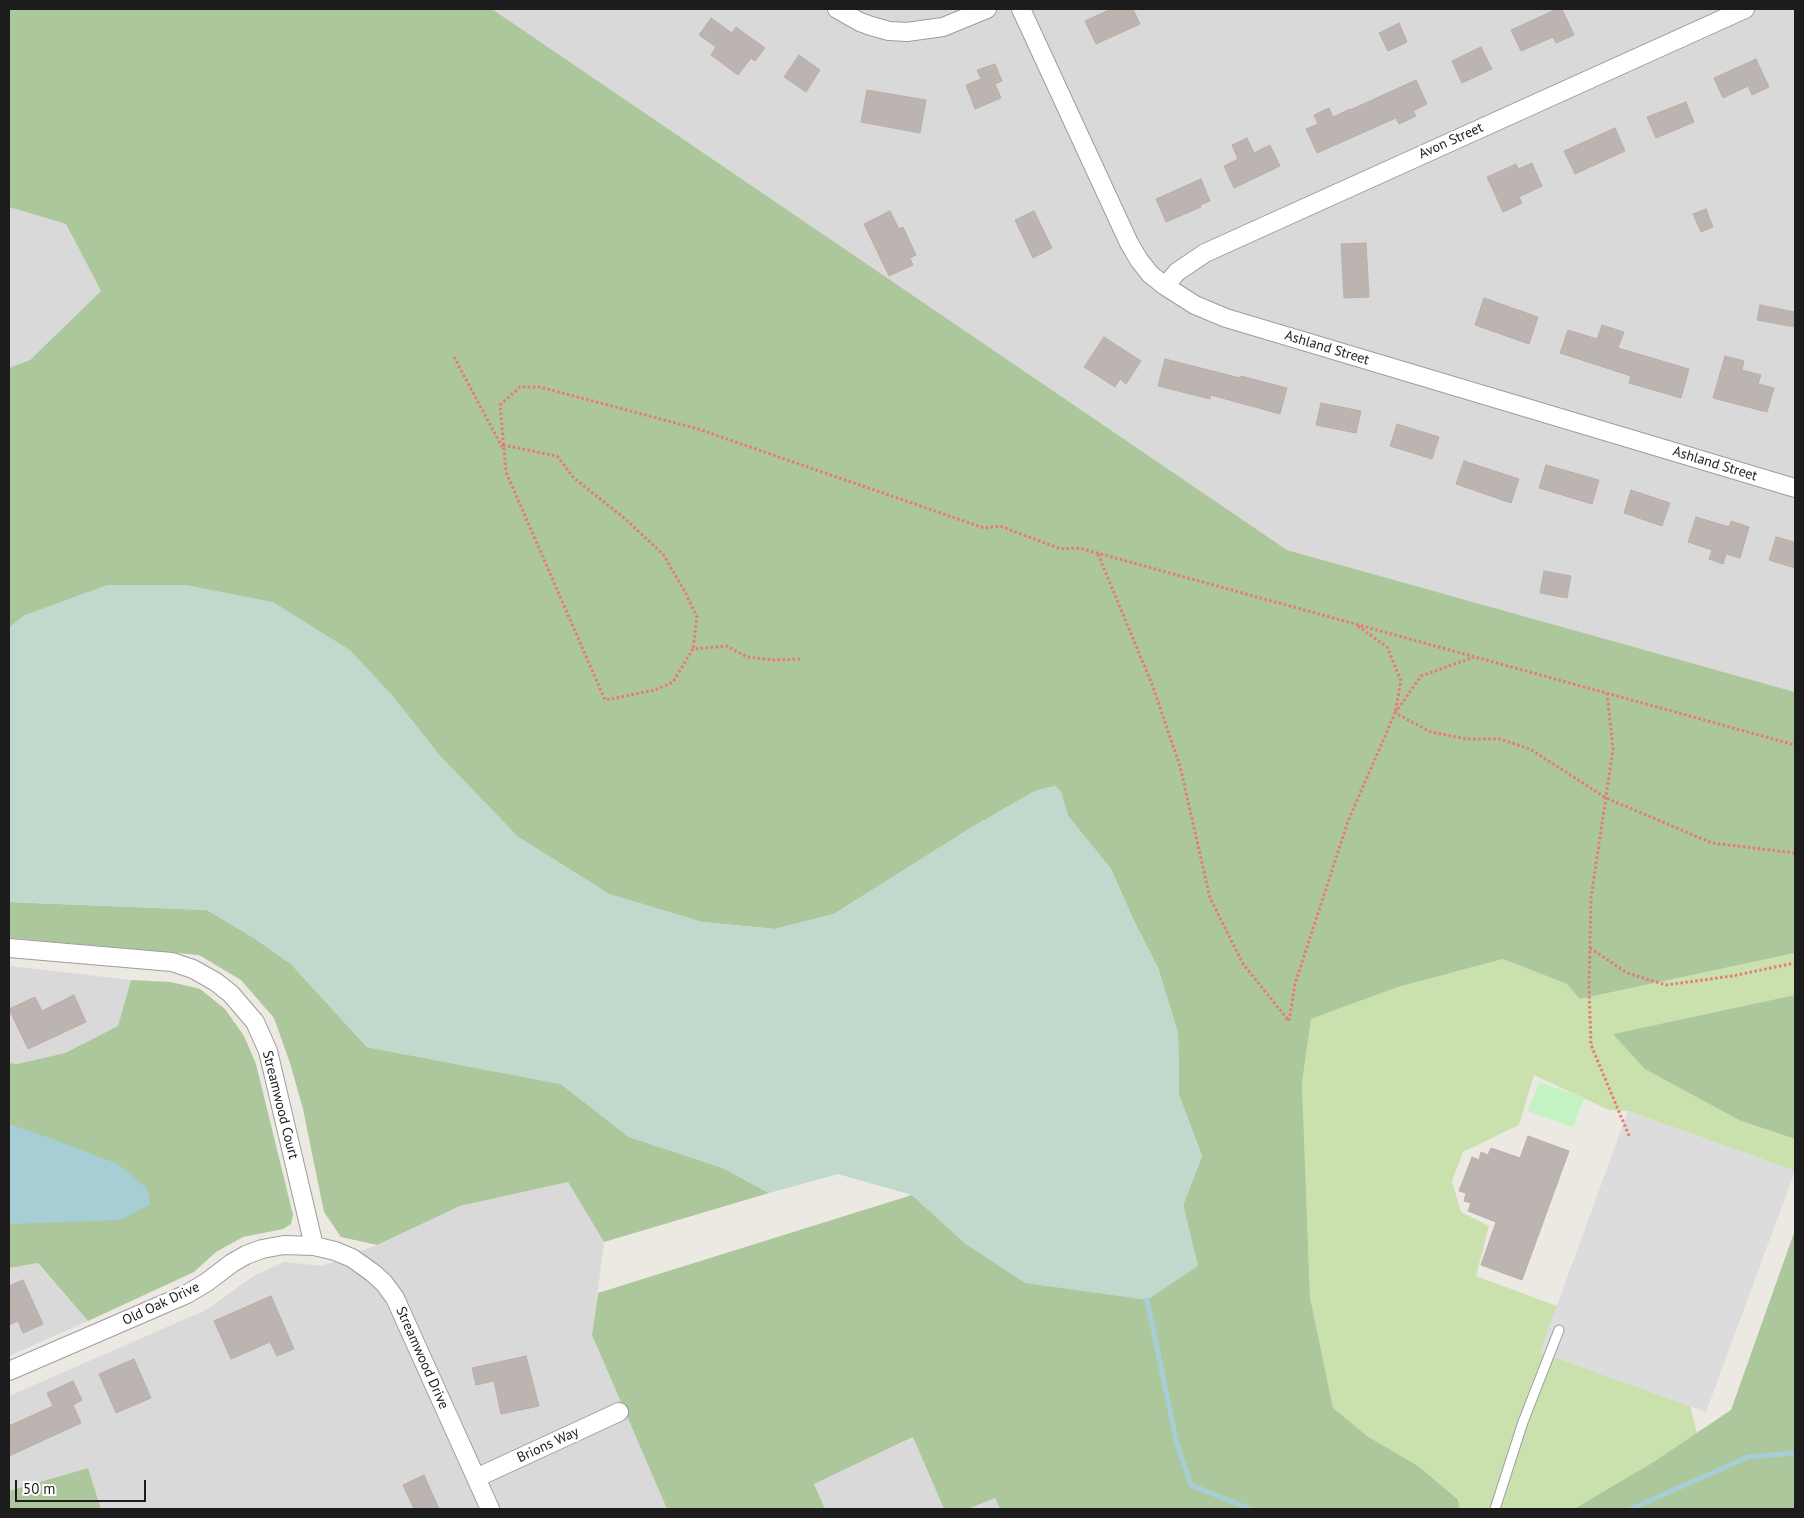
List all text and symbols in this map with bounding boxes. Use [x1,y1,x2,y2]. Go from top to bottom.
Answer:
street label: Avon Street [1416,119,1486,163]
street label: Ashland Street [1283,327,1371,369]
street label: Ashland Street [1671,443,1759,485]
street label: Streamwood Court [258,1049,302,1161]
street label: Old Oak Drive [120,1279,202,1329]
street label: Streamwood Drive [392,1304,452,1412]
street label: Brions Way [515,1423,581,1467]
scale bar [18,1470,149,1502]
text: 50 m [23,1479,56,1498]

